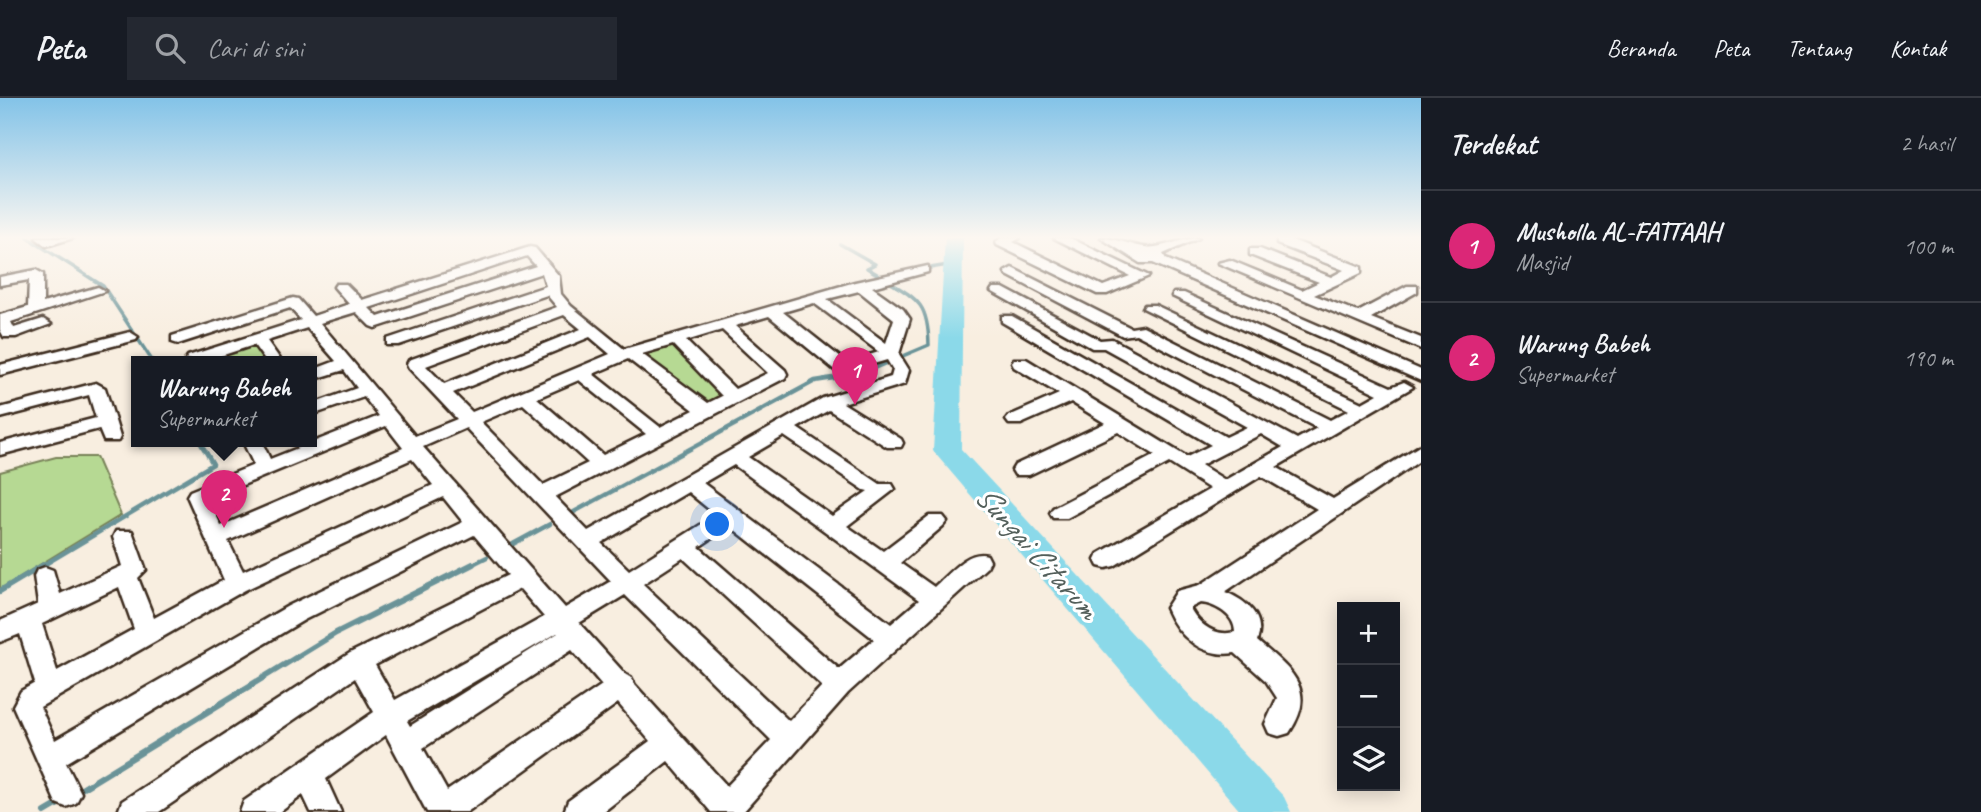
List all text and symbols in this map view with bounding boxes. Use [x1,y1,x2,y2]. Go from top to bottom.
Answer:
search box [127,17,617,80]
text: Peta [35,27,85,69]
icon: search [151,29,189,67]
text: Cari di sini [207,32,303,65]
text: Beranda [1607,33,1675,63]
text: Peta [1713,33,1749,63]
text: Tentang [1787,33,1852,63]
text: Kontak [1890,33,1946,63]
text: Terdekat [1449,125,1537,163]
text: 2 hasil [1900,129,1953,158]
text: Musholla AL-FATTAAH [1516,215,1720,248]
text: 1 [1467,232,1477,261]
text: 100 m [1904,232,1953,261]
text: Masjid [1516,248,1569,277]
text: Warung Babeh [1516,327,1650,360]
text: 2 [1467,344,1477,373]
text: 190 m [1904,344,1953,373]
pin: 1 [832,347,878,405]
popup [131,356,317,447]
text: Supermarket [1516,360,1614,389]
text: Warung Babeh [157,371,291,404]
text: Supermarket [157,404,255,433]
pin: 2 [201,470,247,528]
water label: Sungai Citarum [966,476,1110,630]
your location [700,507,734,541]
map controls [1337,602,1400,791]
button: + [1337,602,1400,665]
button: − [1337,665,1400,728]
button: layers [1337,728,1400,791]

